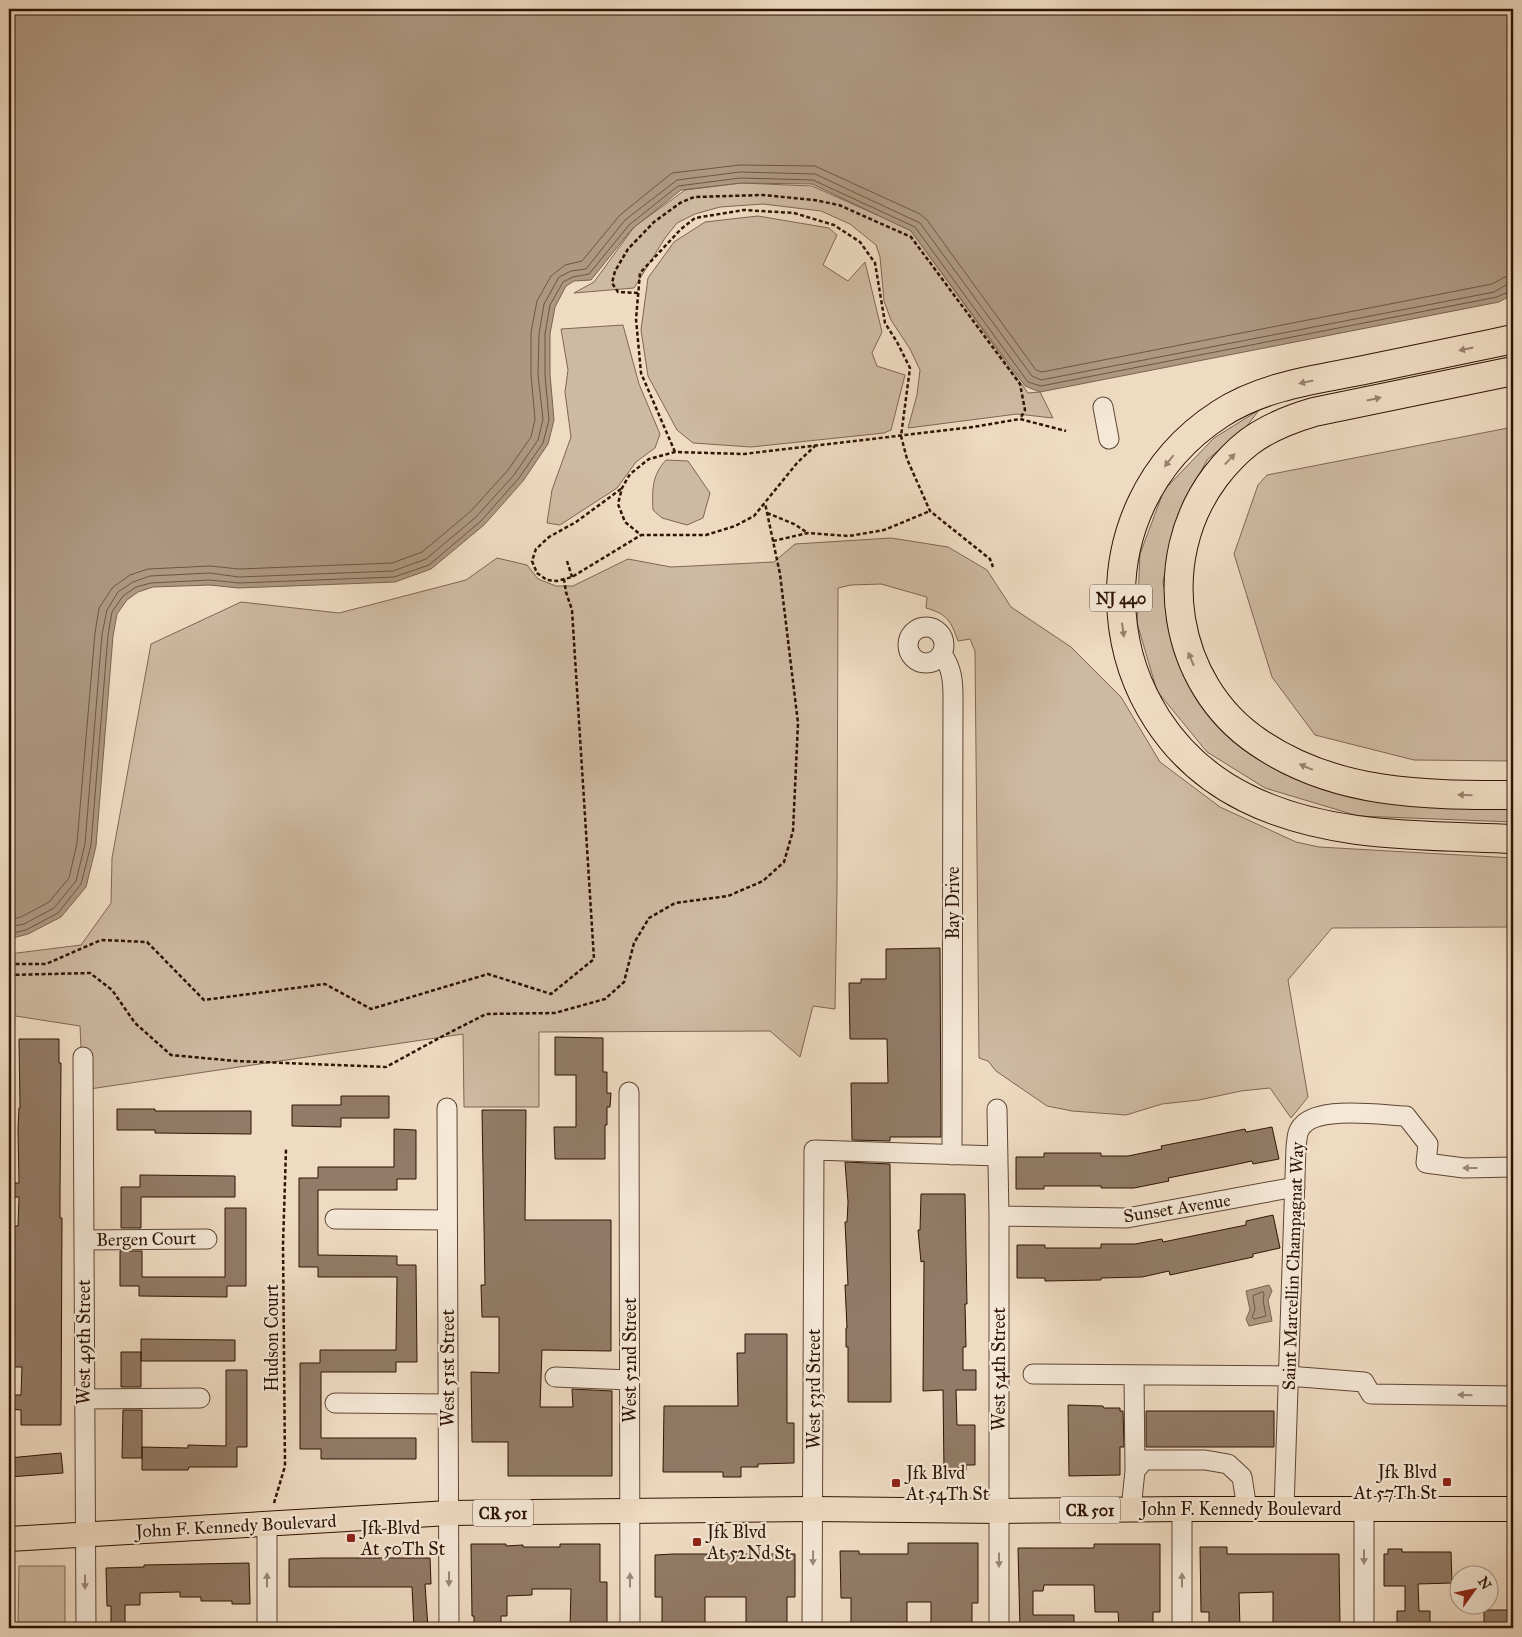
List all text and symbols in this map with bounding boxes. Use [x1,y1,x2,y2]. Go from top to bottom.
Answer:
one-way arrow [1458,345,1473,353]
one-way arrow [1299,378,1314,386]
one-way arrow [1367,395,1383,403]
one-way arrow [1225,453,1236,466]
one-way arrow [1163,454,1174,467]
road number: NJ 440 [1090,584,1152,612]
one-way arrow [1120,622,1128,638]
one-way arrow [1187,651,1195,666]
one-way arrow [1299,763,1313,771]
one-way arrow [1456,791,1472,799]
street label: Bay Drive [942,866,964,940]
street label: Saint Marcellin Champagnat Way [1278,1141,1309,1391]
one-way arrow [1461,1164,1477,1172]
street label: Sunset Avenue [1122,1189,1232,1227]
street label: Bergen Court [96,1227,197,1252]
street label: West 49th Street [73,1279,95,1405]
street label: Hudson Court [261,1284,283,1392]
street label: West 52nd Street [619,1297,641,1423]
street label: West 54th Street [988,1307,1010,1431]
street label: West 51st Street [437,1309,459,1427]
street label: West 53rd Street [803,1328,825,1449]
one-way arrow [1456,1391,1472,1399]
place label: Jfk Blvd At 57Th St [1353,1461,1438,1504]
place label: Jfk Blvd At 54Th St [904,1462,990,1505]
marker: Jfk Blvd At 57Th St [1441,1476,1453,1488]
marker: Jfk Blvd At 54Th St [890,1477,902,1489]
road number: CR 501 [1060,1496,1120,1524]
street label: John F. Kennedy Boulevard [1139,1498,1341,1521]
road number: CR 501 [473,1500,533,1526]
street label: John F. Kennedy Boulevard [133,1510,337,1543]
place label: Jfk Blvd At 50Th St [359,1517,446,1560]
place label: Jfk Blvd At 52Nd St [705,1521,792,1564]
marker: Jfk Blvd At 50Th St [345,1532,357,1544]
marker: Jfk Blvd At 52Nd St [691,1536,703,1548]
one-way arrow [809,1550,817,1566]
one-way arrow [1360,1550,1368,1566]
one-way arrow [995,1552,1003,1568]
north arrow [1450,1564,1500,1614]
one-way arrow [263,1571,271,1587]
one-way arrow [445,1571,453,1587]
one-way arrow [626,1571,634,1587]
one-way arrow [1178,1571,1186,1587]
one-way arrow [81,1574,89,1590]
text: N [1474,1574,1495,1593]

